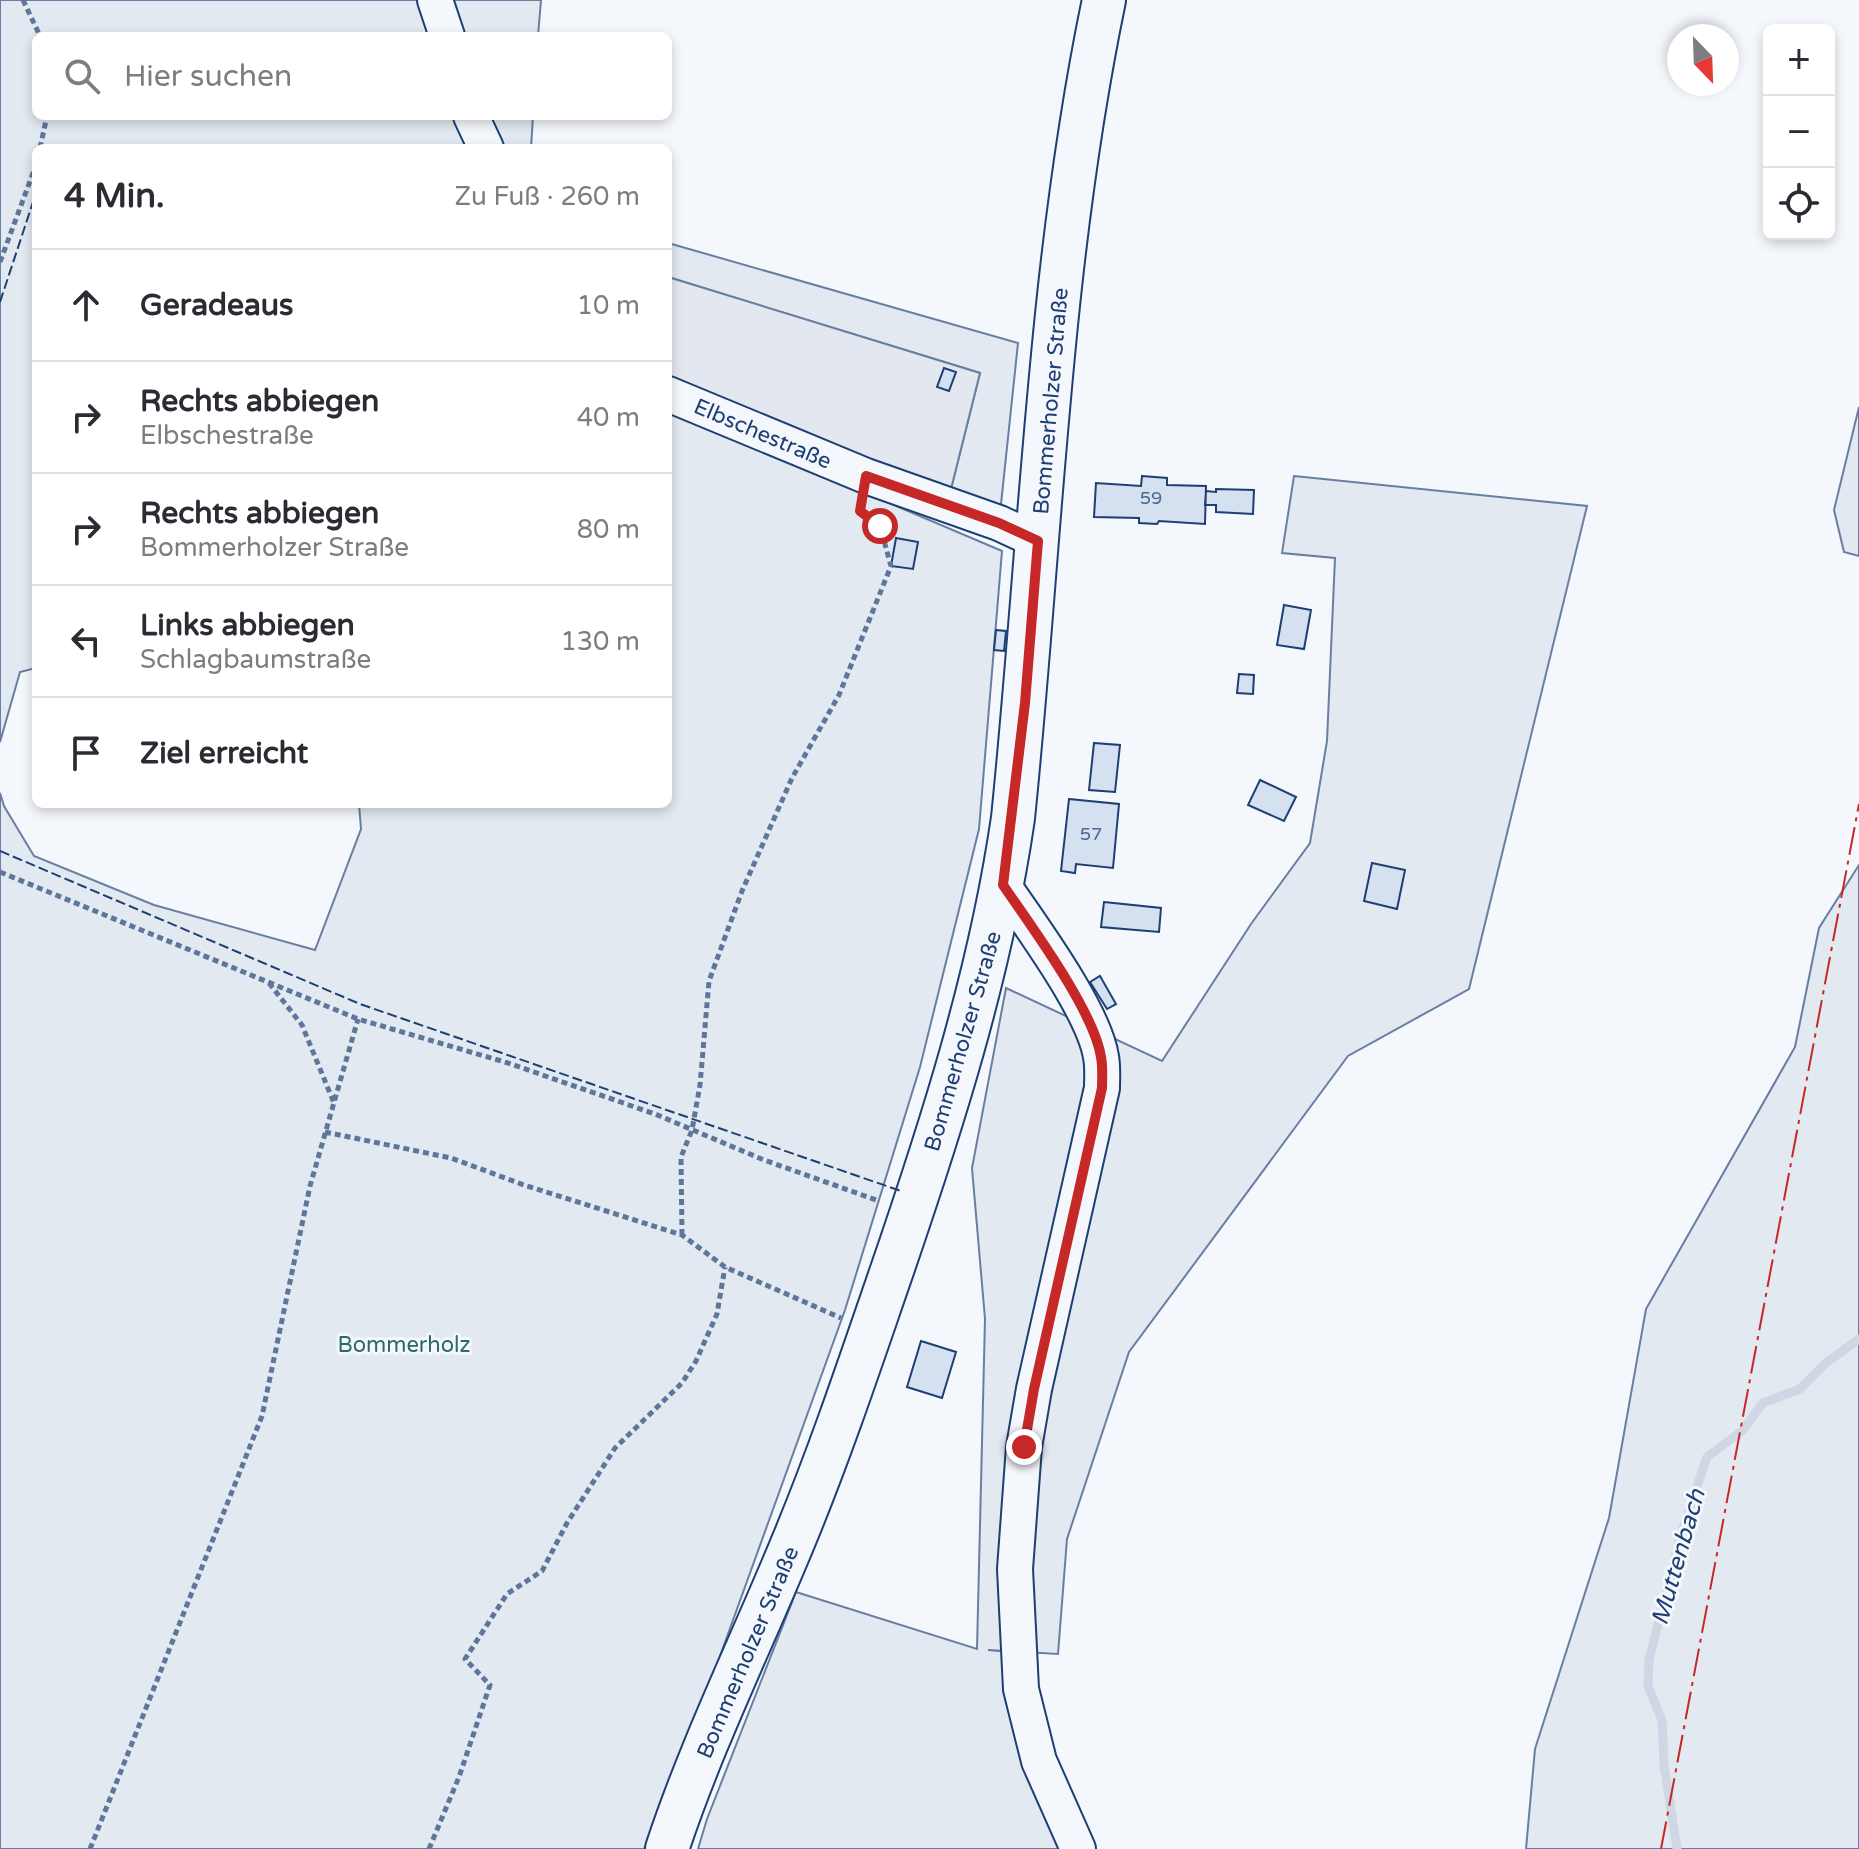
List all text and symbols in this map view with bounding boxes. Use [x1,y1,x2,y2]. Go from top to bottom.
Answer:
north arrow [1667,24,1739,96]
map controls [1763,24,1835,240]
button: + [1763,24,1835,96]
search box [32,32,672,120]
icon: search [60,54,104,98]
text: Hier suchen [124,58,292,95]
button: − [1763,96,1835,168]
button: locate [1763,168,1835,240]
text: 4 Min. [64,176,165,217]
text: Zu Fuß · 260 m [454,181,640,212]
icon: ahead [64,283,108,327]
text: Geradeaus [140,287,293,324]
street label: Bommerholzer Straße [1028,287,1074,516]
text: 10 m [577,290,640,321]
text: Rechts abbiegen [140,383,379,420]
street label: Elbschestraße [690,393,835,475]
icon: right [64,395,108,439]
text: 40 m [577,402,640,433]
text: Elbschestraße [140,420,314,451]
house number: 59 [1140,487,1162,509]
text: Rechts abbiegen [140,495,379,532]
icon: right [64,507,108,551]
route start [862,508,898,544]
text: 80 m [577,514,640,545]
text: Bommerholzer Straße [140,532,409,563]
text: Links abbiegen [140,607,355,644]
icon: left [64,619,108,663]
text: 130 m [560,626,640,657]
text: Schlagbaumstraße [140,644,371,675]
icon: arrive [64,731,108,775]
text: Ziel erreicht [140,735,308,772]
house number: 57 [1080,823,1102,845]
street label: Bommerholzer Straße [919,928,1007,1154]
park label: Bommerholz [338,1332,471,1358]
route end [1006,1429,1042,1465]
water label: Muttenbach [1645,1485,1712,1628]
street label: Bommerholzer Straße [691,1543,804,1762]

